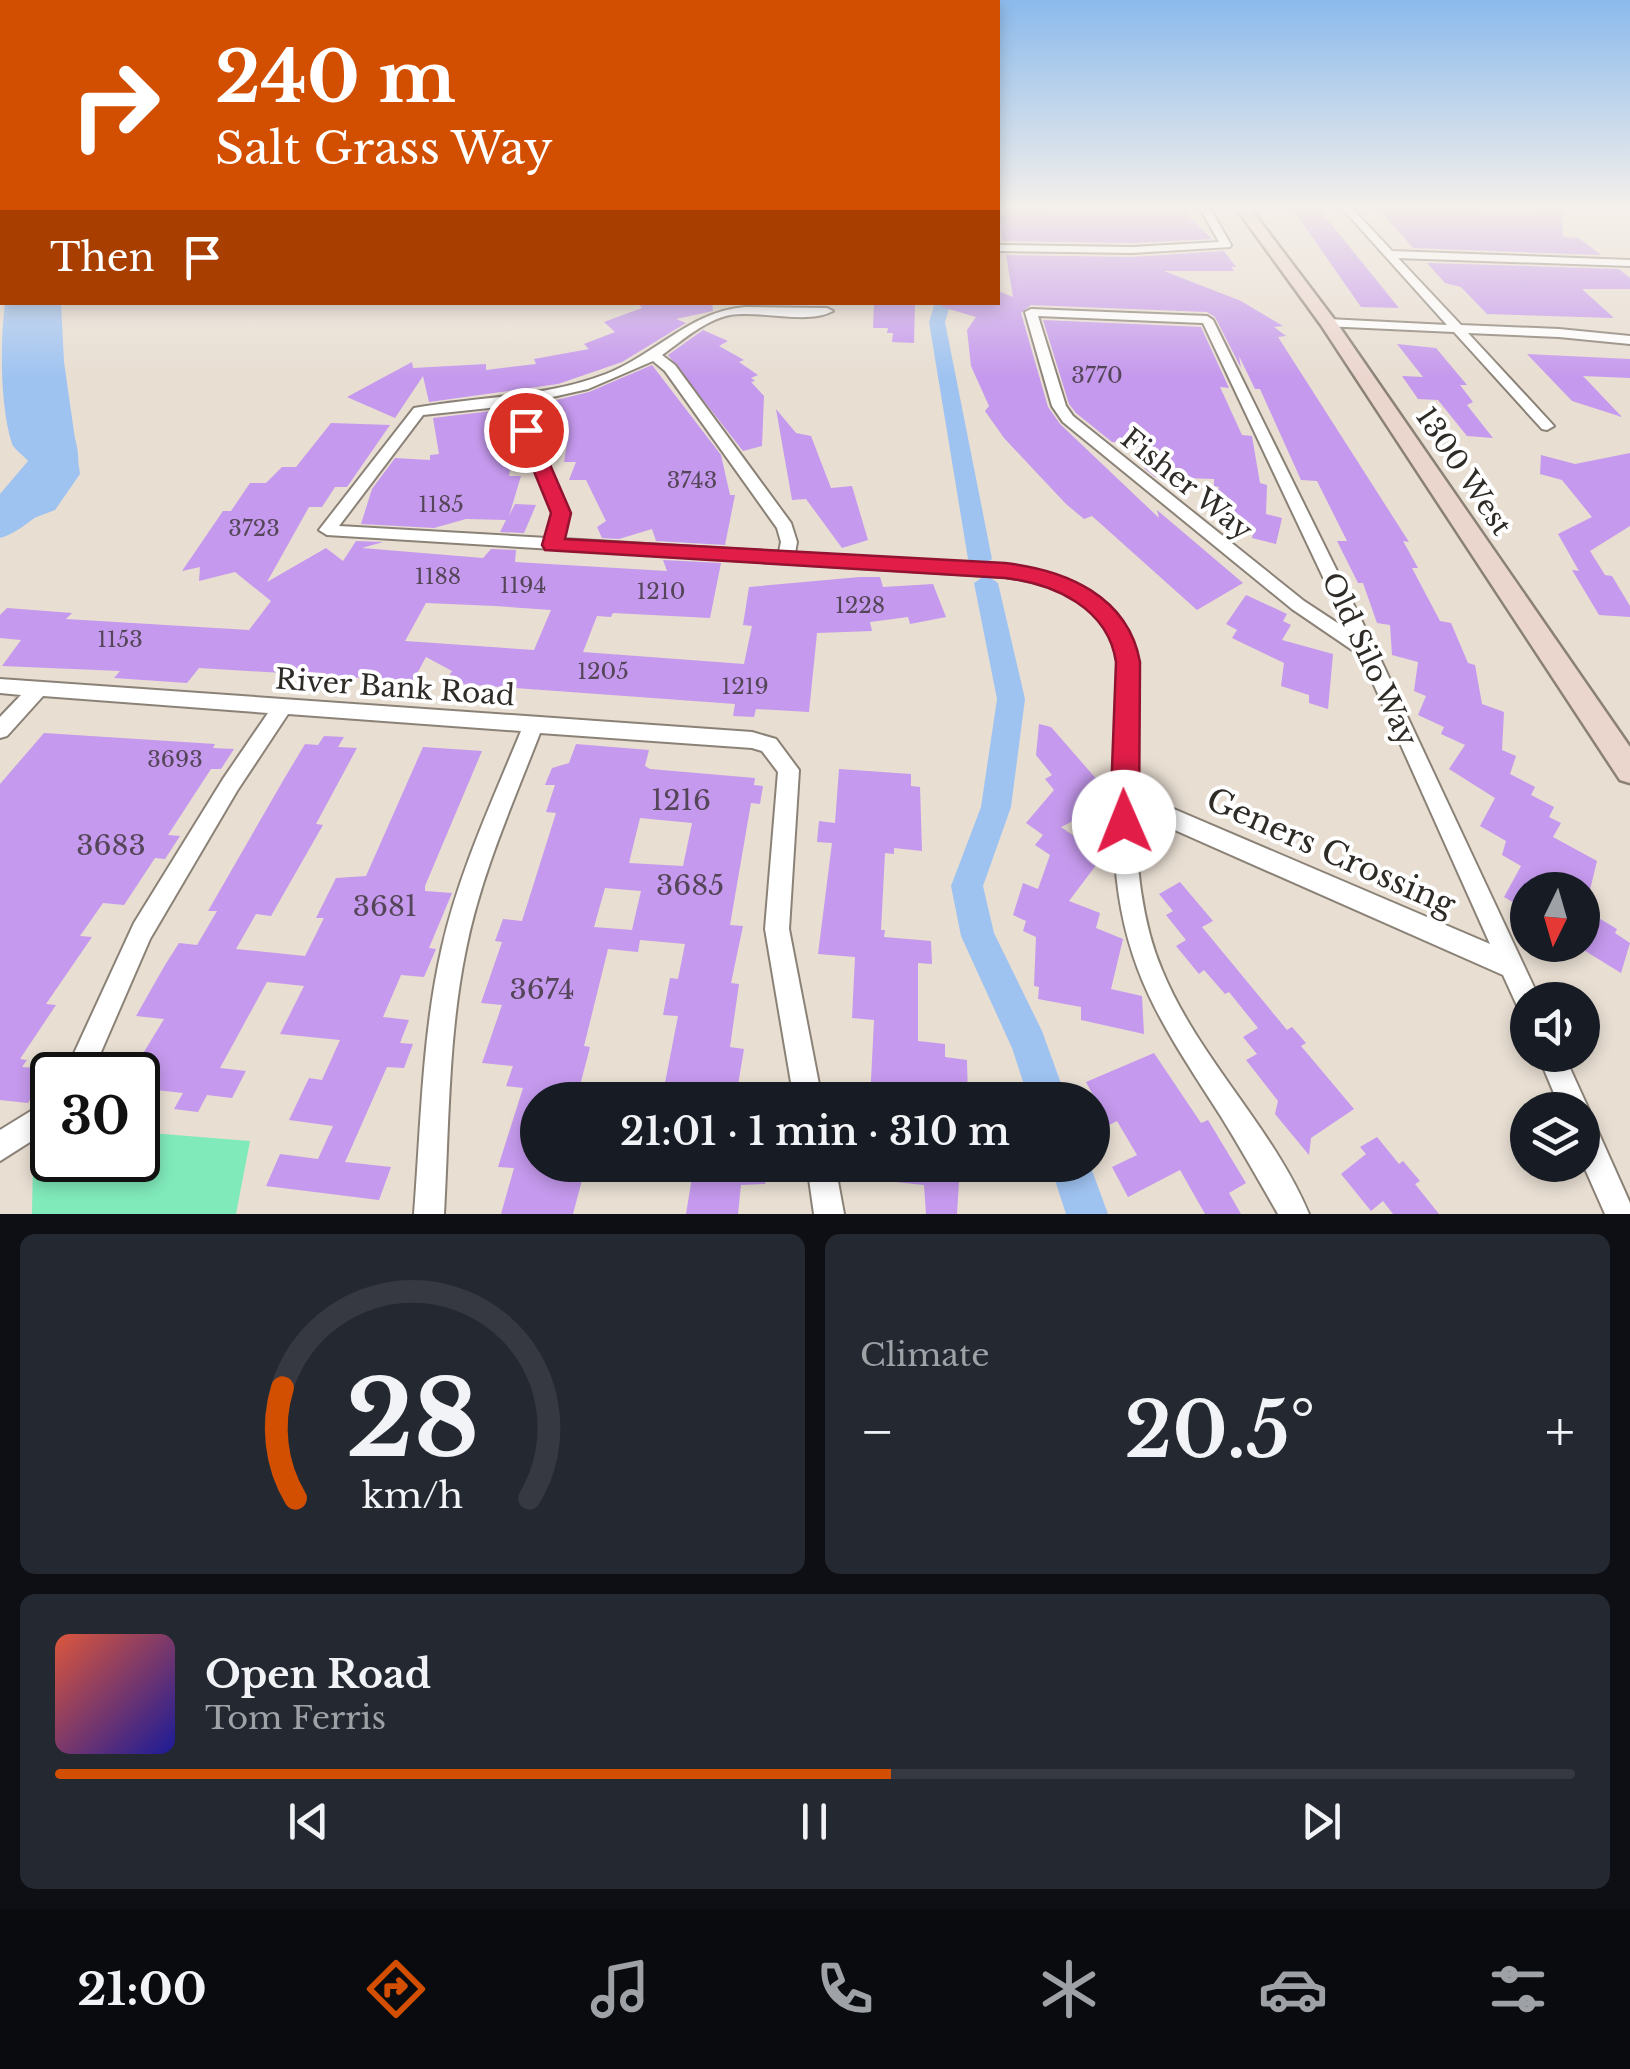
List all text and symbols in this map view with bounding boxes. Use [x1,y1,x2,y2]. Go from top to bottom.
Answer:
text: 240 m [215,34,456,121]
icon: right [50,40,180,170]
text: Salt Grass Way [215,120,553,176]
icon: arrive [175,230,230,285]
text: Then [50,234,155,281]
house number: 3770 [1071,362,1123,389]
pin [484,388,569,473]
street label: 1300 West [1408,401,1519,542]
icon: arrive [499,403,554,458]
street label: Fisher Way [1114,421,1260,548]
house number: 3743 [667,467,717,494]
house number: 1185 [418,491,464,518]
house number: 3723 [228,515,280,542]
house number: 1188 [415,563,461,590]
street label: Old Silo Way [1314,567,1425,752]
house number: 1194 [500,572,546,599]
house number: 1210 [637,578,685,605]
house number: 1228 [835,592,885,619]
house number: 1153 [97,626,143,653]
house number: 1205 [577,658,629,685]
street label: River Bank Road [274,662,516,713]
house number: 1219 [721,673,769,700]
house number: 3693 [147,746,203,773]
position arrow [1072,770,1176,874]
street label: Geners Crossing [1200,779,1462,925]
house number: 1216 [651,783,711,818]
house number: 3683 [76,828,146,863]
house number: 3685 [656,868,724,903]
north arrow [1510,872,1600,962]
map controls [1510,872,1600,1182]
house number: 3681 [353,889,417,924]
house number: 3674 [509,972,575,1007]
button: sound [1510,982,1600,1072]
speed limit sign: 30 [30,1052,160,1182]
button: layers [1510,1092,1600,1182]
text: 21:01 · 1 min · 310 m [620,1108,1010,1155]
text: Climate [860,1335,989,1375]
text: 28 [346,1355,479,1484]
text: 20.5° [1124,1384,1315,1477]
text: − [860,1398,895,1466]
text: + [1545,1398,1575,1466]
text: km/h [362,1473,463,1518]
text: Open Road [205,1651,431,1698]
text: Tom Ferris [205,1698,386,1738]
icon: previous [281,1794,336,1849]
icon: pause [787,1794,842,1849]
icon: next [1294,1794,1349,1849]
icon: directions [361,1954,431,2024]
icon: music [585,1954,655,2024]
icon: phone [810,1954,880,2024]
icon: climate [1034,1954,1104,2024]
icon: car [1258,1954,1328,2024]
icon: filters [1483,1954,1553,2024]
text: 21:00 [77,1961,207,2017]

